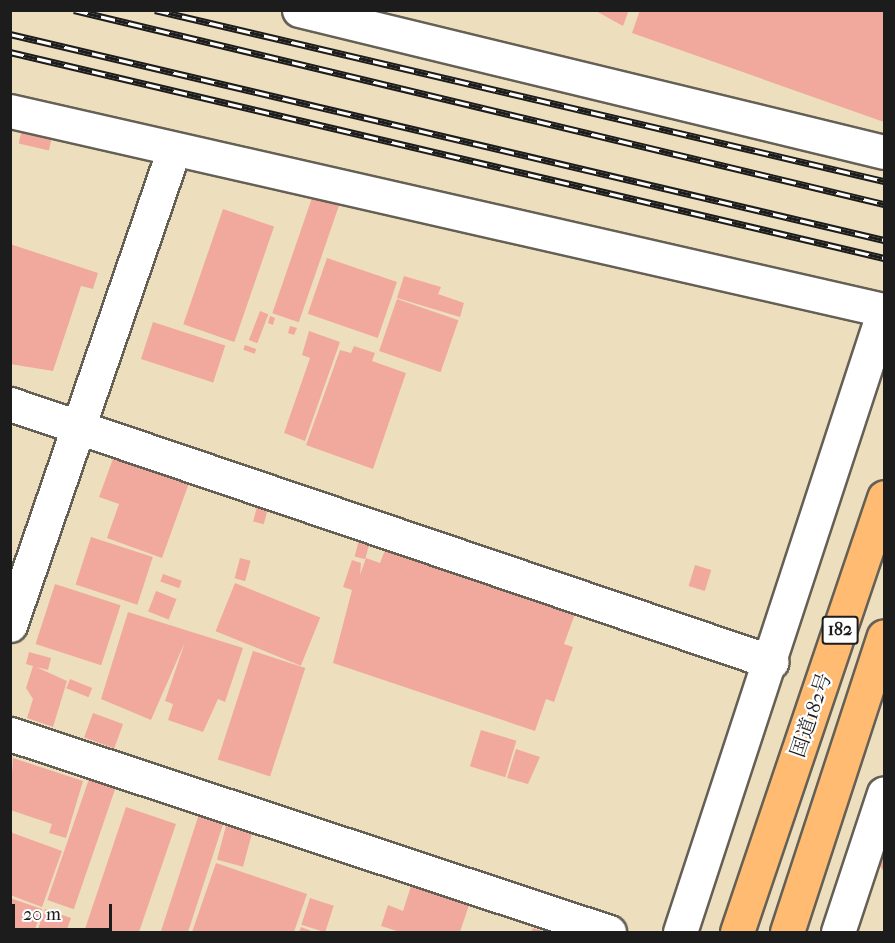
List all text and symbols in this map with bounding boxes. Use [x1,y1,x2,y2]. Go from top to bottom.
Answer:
road number: 182 [820,615,860,645]
street label: 国道182号 [785,670,837,760]
scale bar [15,892,116,930]
text: 20 m [23,904,61,925]

